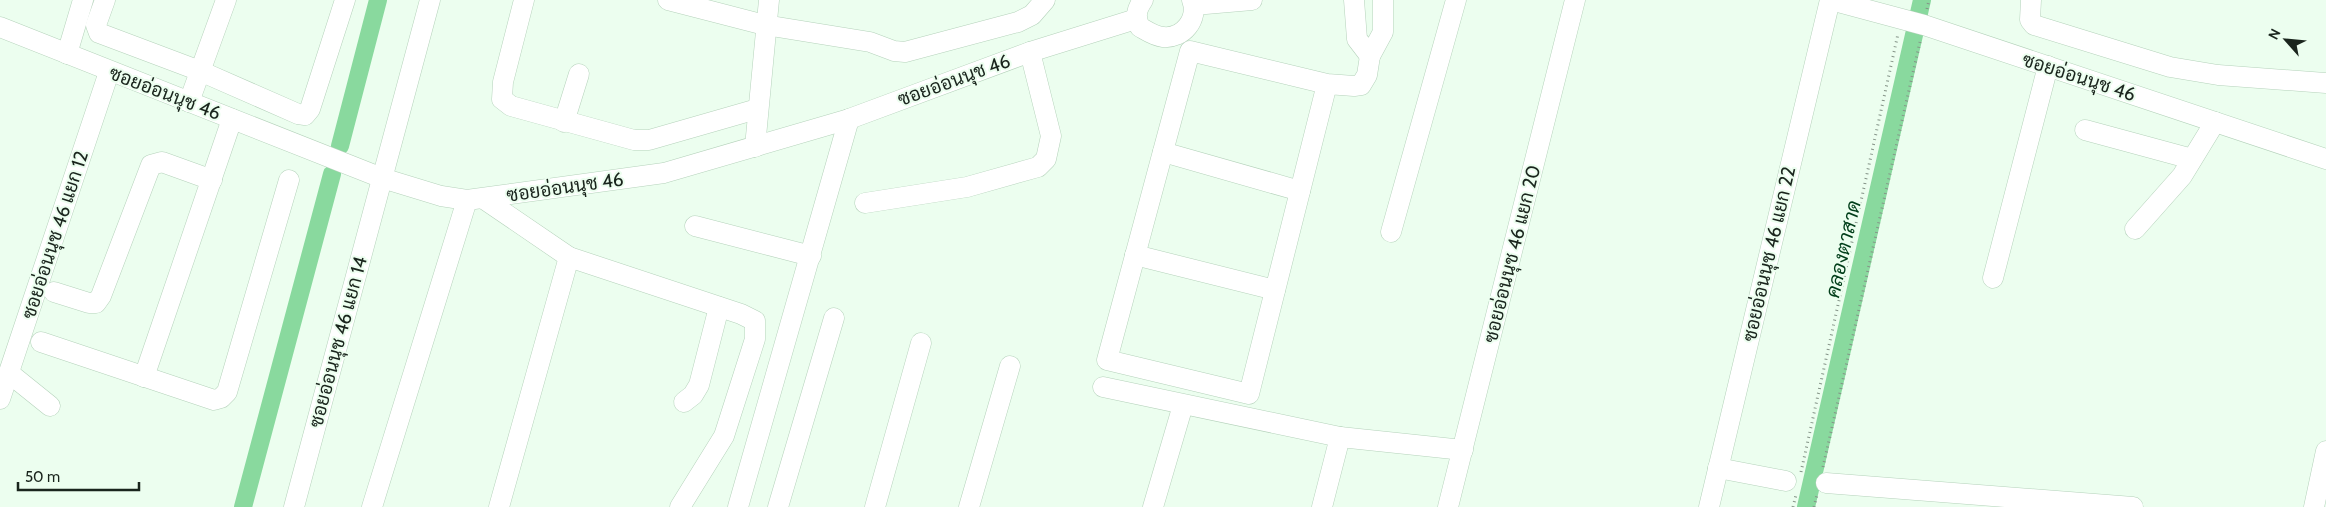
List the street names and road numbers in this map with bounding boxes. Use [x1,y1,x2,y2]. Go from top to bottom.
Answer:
street label: ซอยอ่อนนุช 46 [2019,48,2139,107]
street label: ซอยอ่อนนุช 46 [895,49,1014,112]
street label: ซอยอ่อนนุช 46 [106,61,224,126]
street label: ซอยอ่อนนุช 46 แยก 12 [17,148,94,322]
street label: ซอยอ่อนนุช 46 แยก 20 [1479,163,1546,346]
street label: ซอยอ่อนนุช 46 แยก 22 [1738,164,1801,344]
street label: ซอยอ่อนนุช 46 [505,167,625,208]
street label: ซอยอ่อนนุช 46 แยก 14 [304,254,373,430]

